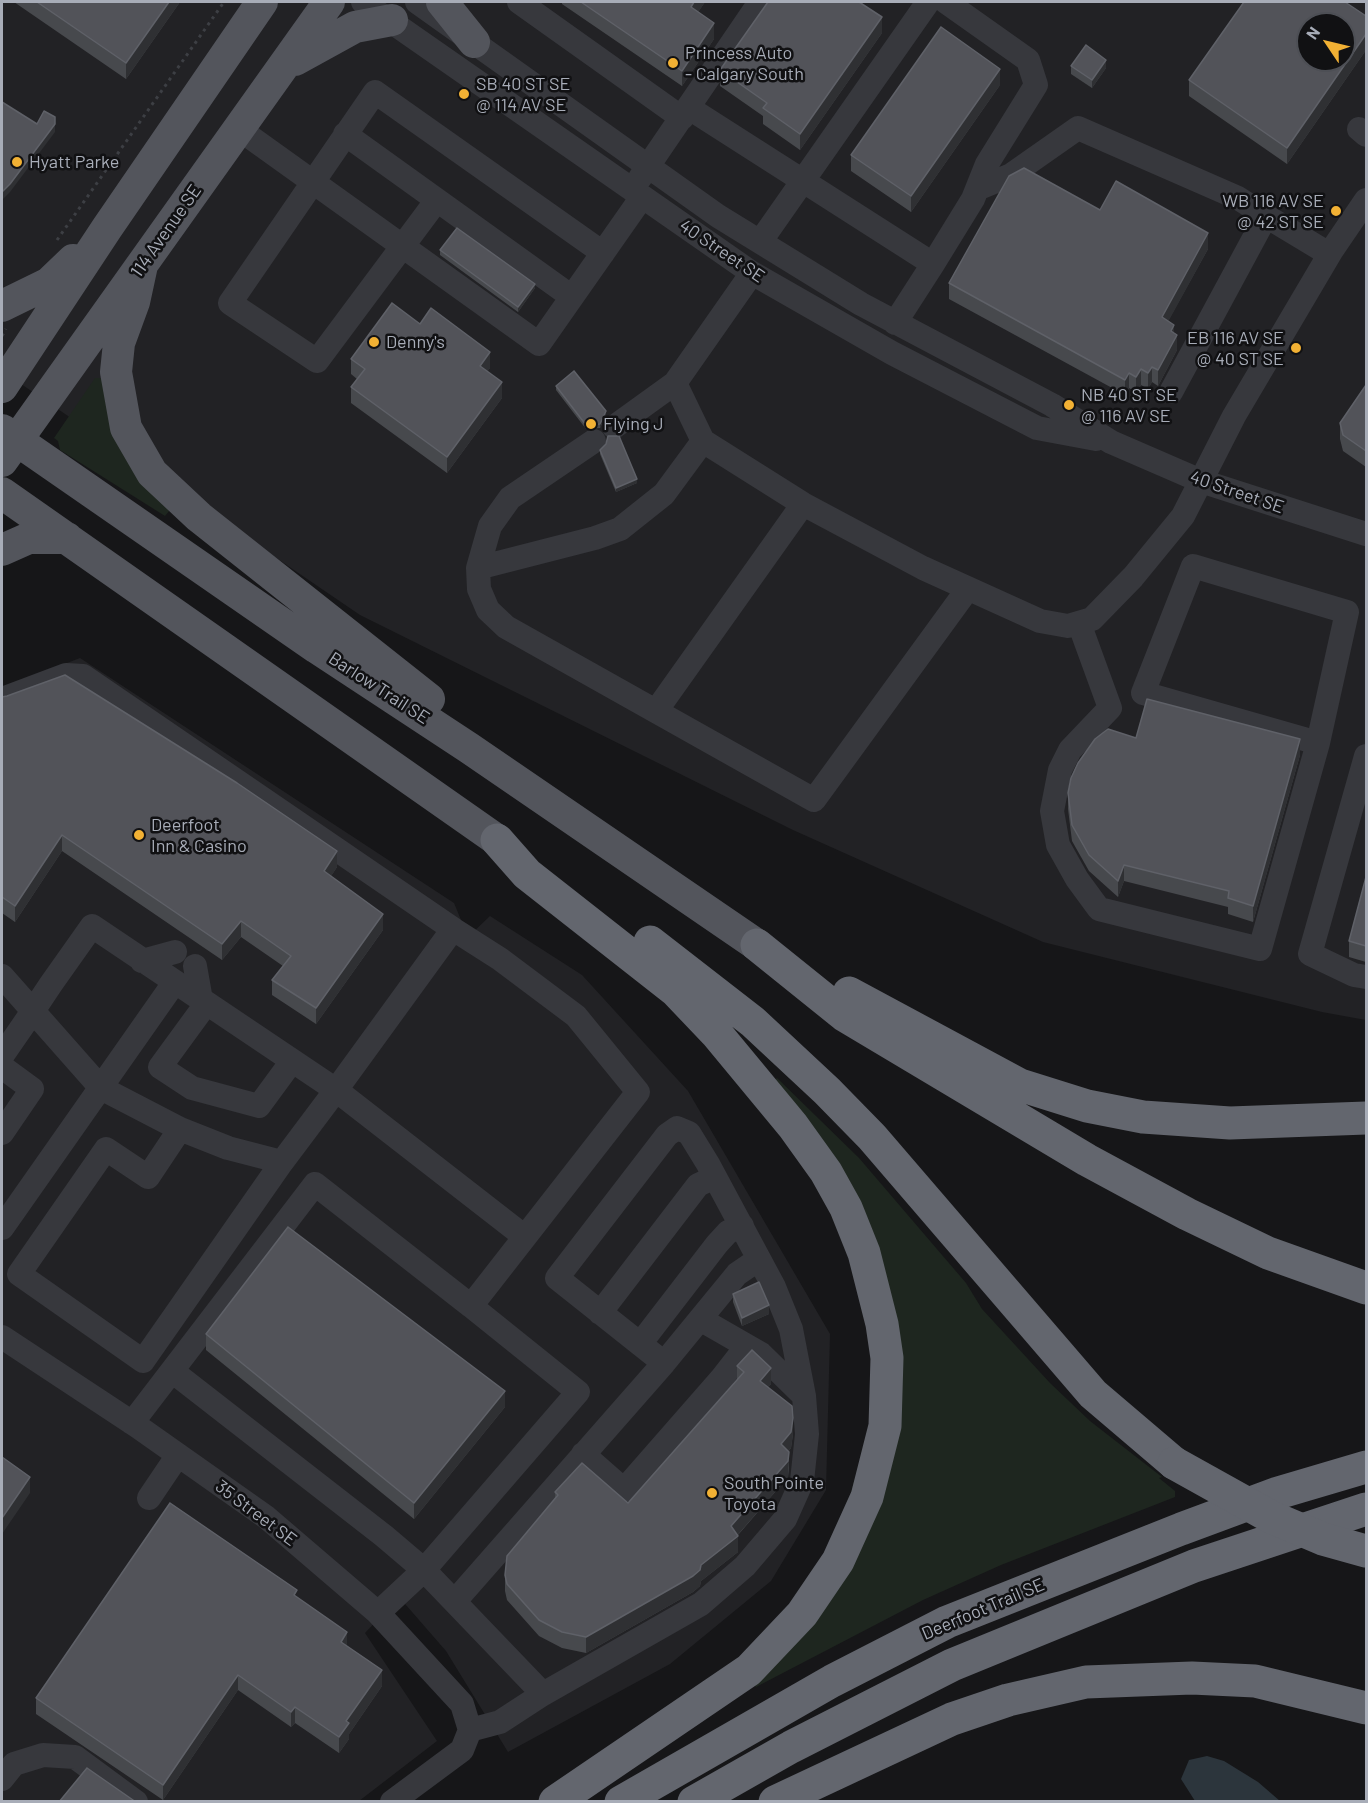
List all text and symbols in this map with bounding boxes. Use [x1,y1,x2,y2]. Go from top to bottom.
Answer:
north arrow [1296,12,1356,72]
text: N [1302,23,1323,42]
place label: Princess Auto - Calgary South [685,42,804,84]
marker: Princess Auto - Calgary South [666,56,680,70]
place label: SB 40 ST SE @ 114 AV SE [476,73,570,116]
marker: SB 40 ST SE @ 114 AV SE [457,87,471,101]
place label: Hyatt Parke [29,151,119,173]
marker: Hyatt Parke [10,155,24,169]
street label: 114 Avenue SE [126,180,206,282]
place label: WB 116 AV SE @ 42 ST SE [1222,190,1324,232]
marker: WB 116 AV SE @ 42 ST SE [1329,204,1343,218]
street label: 40 Street SE [675,215,769,287]
place label: EB 116 AV SE @ 40 ST SE [1187,327,1284,370]
place label: Denny's [386,331,445,353]
marker: Denny's [367,335,381,349]
marker: EB 116 AV SE @ 40 ST SE [1289,341,1303,355]
place label: NB 40 ST SE @ 116 AV SE [1081,384,1177,426]
marker: NB 40 ST SE @ 116 AV SE [1062,398,1076,412]
place label: Flying J [603,413,664,435]
marker: Flying J [584,417,598,431]
street label: 40 Street SE [1187,466,1287,518]
street label: Barlow Trail SE [325,647,433,729]
place label: Deerfoot Inn & Casino [151,814,247,856]
marker: Deerfoot Inn & Casino [132,828,146,842]
place label: South Pointe Toyota [724,1472,824,1514]
street label: 35 Street SE [211,1475,301,1551]
marker: South Pointe Toyota [705,1486,719,1500]
street label: Deerfoot Trail SE [918,1573,1048,1645]

